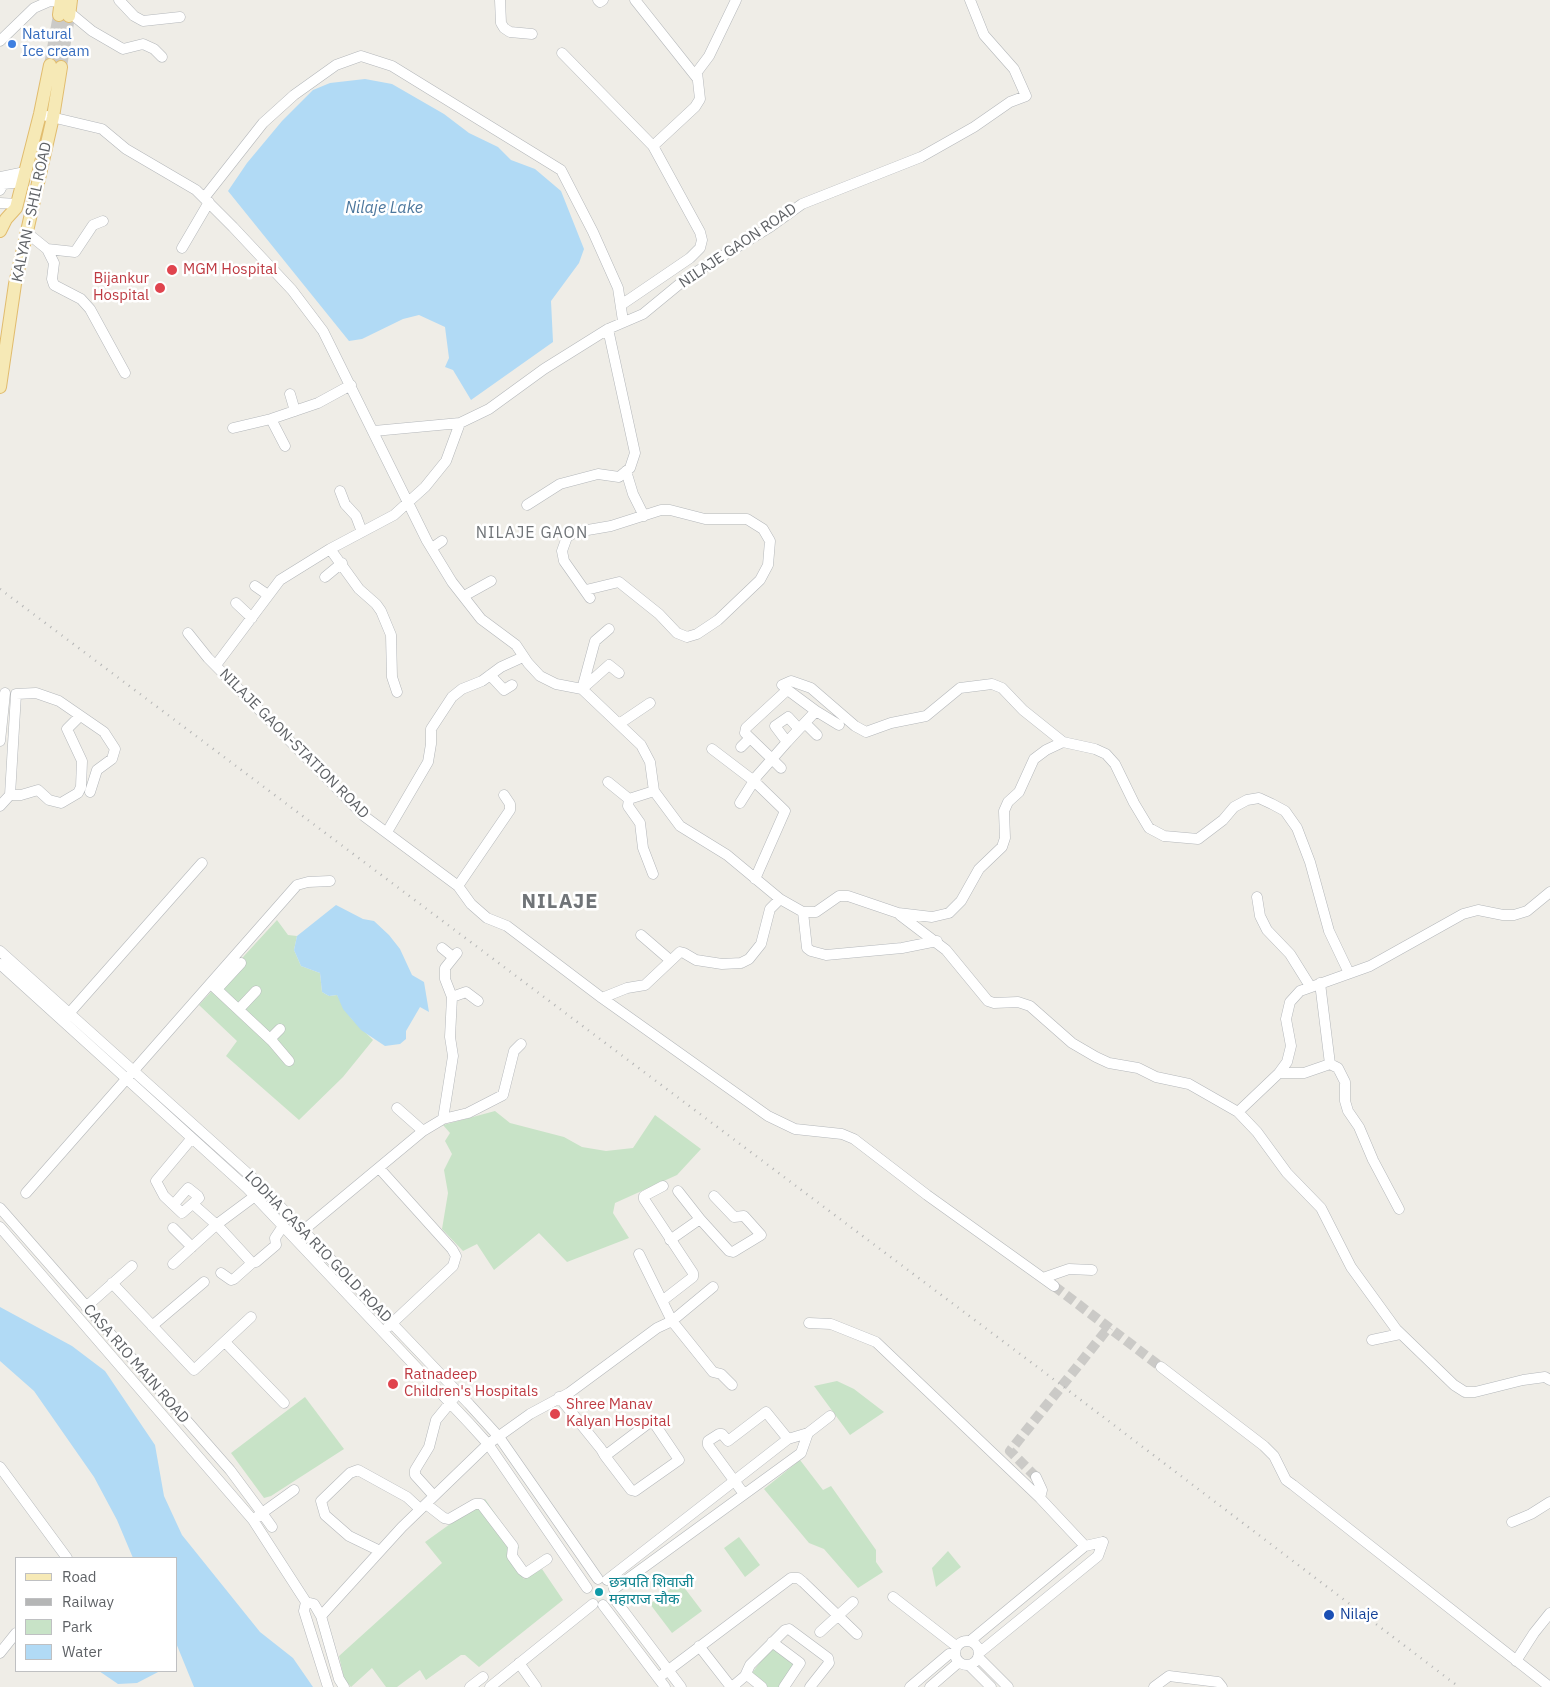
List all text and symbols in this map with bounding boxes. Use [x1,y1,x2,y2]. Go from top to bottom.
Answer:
place label: Natural Ice cream [22,26,89,61]
marker: Natural Ice cream [6,38,18,50]
street label: KALYAN - SHIL ROAD [8,140,56,284]
water label: Nilaje Lake [345,198,423,218]
street label: NILAJE GAON ROAD [676,200,800,292]
place label: MGM Hospital [183,261,277,279]
marker: MGM Hospital [165,263,179,277]
place label: Bijankur Hospital [93,270,149,305]
marker: Bijankur Hospital [153,281,167,295]
district label: NILAJE GAON [474,523,590,543]
street label: NILAJE GAON-STATION ROAD [215,665,373,823]
district label: NILAJE [521,890,599,914]
street label: LODHA CASA RIO GOLD ROAD [241,1167,395,1327]
street label: CASA RIO MAIN ROAD [79,1301,193,1427]
place label: Ratnadeep Children's Hospitals [404,1366,538,1401]
marker: Ratnadeep Children's Hospitals [386,1377,400,1391]
place label: Shree Manav Kalyan Hospital [566,1396,671,1431]
marker: Shree Manav Kalyan Hospital [548,1407,562,1421]
legend [15,1557,178,1672]
text: Road [62,1567,97,1586]
place label: छत्रपति शिवाजी महाराज चौक [609,1574,694,1609]
marker: छत्रपति शिवाजी महाराज चौक [593,1586,605,1598]
text: Railway [62,1592,114,1611]
place label: Nilaje [1340,1606,1378,1624]
marker: Nilaje [1322,1608,1336,1622]
text: Park [62,1617,92,1636]
text: Water [62,1642,102,1661]

